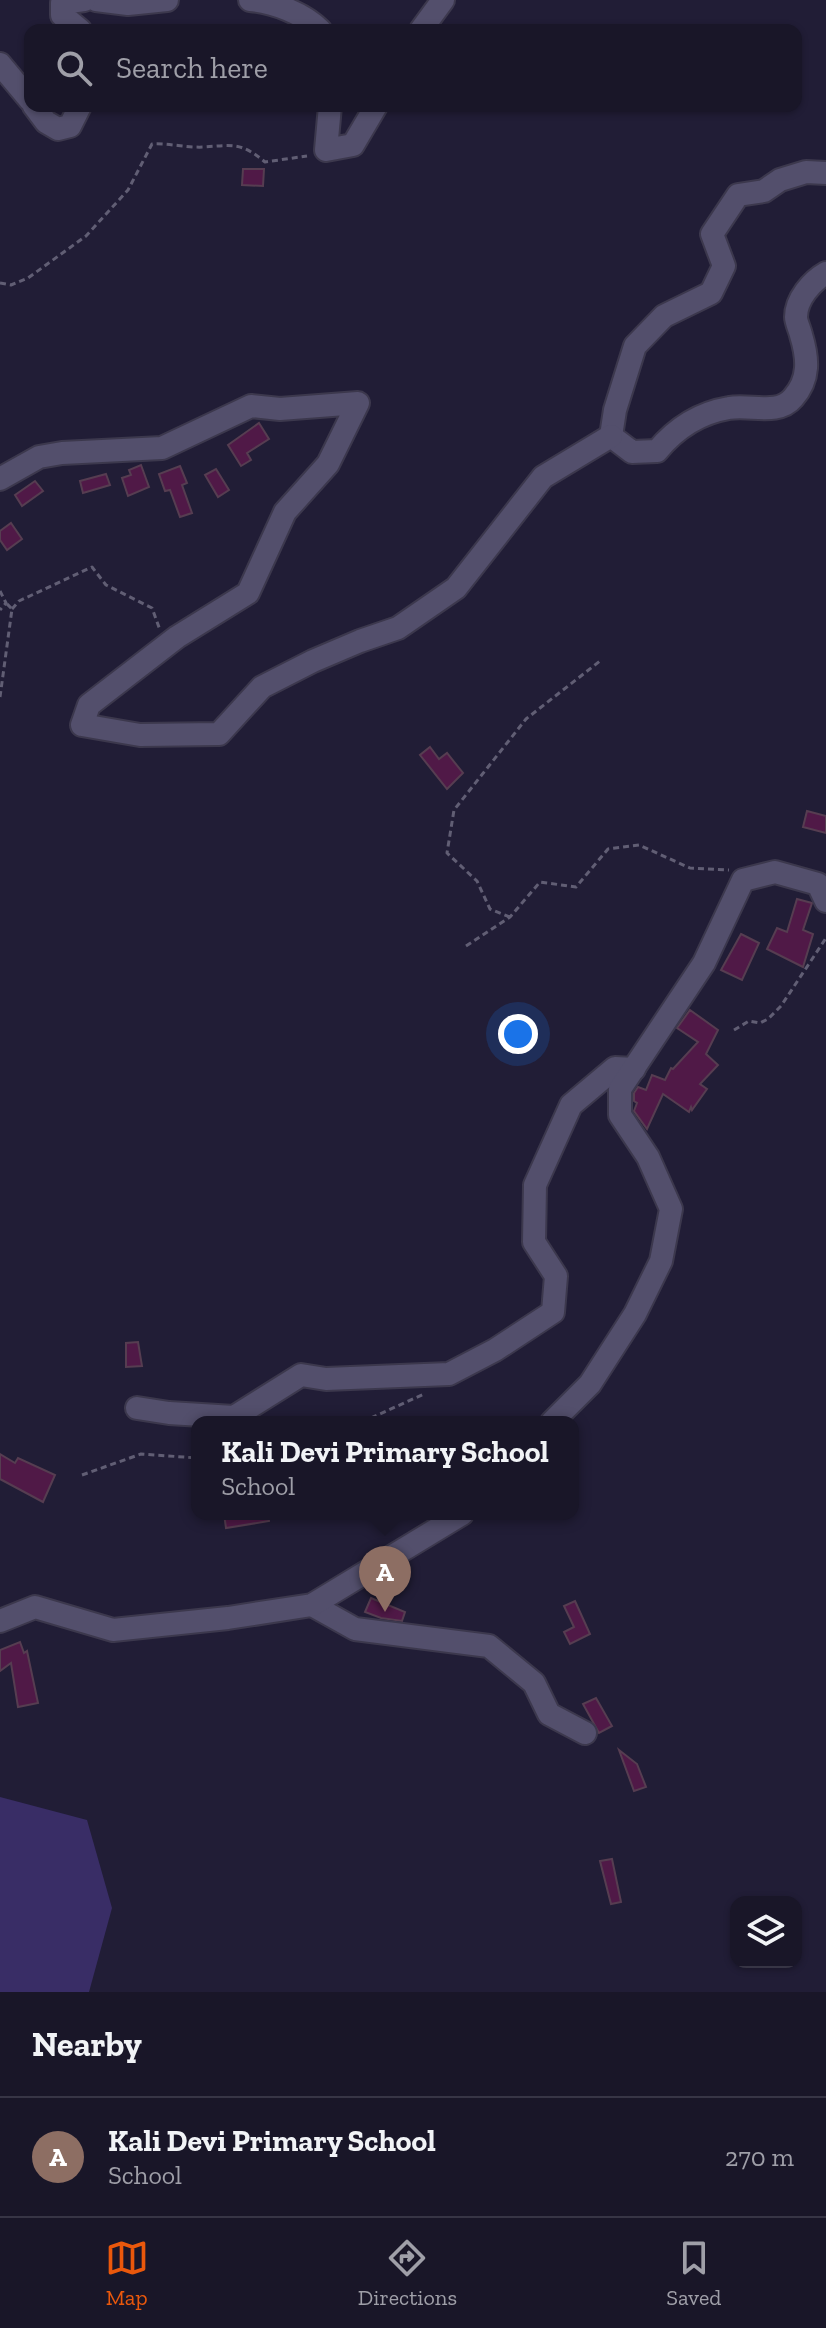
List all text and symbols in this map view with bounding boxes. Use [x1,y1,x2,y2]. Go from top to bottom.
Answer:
search box [24,24,802,112]
icon: search [52,46,96,90]
text: Search here [116,50,268,86]
your location [498,1014,538,1054]
popup [191,1416,579,1520]
text: Kali Devi Primary School [221,1434,549,1470]
text: School [221,1470,295,1502]
pin: A [359,1546,411,1612]
map controls [730,1896,802,1968]
button: layers [730,1896,802,1968]
text: Nearby [32,2024,142,2065]
text: Kali Devi Primary School [108,2123,436,2159]
text: A [49,2141,67,2173]
text: 270 m [725,2141,794,2173]
text: School [108,2159,182,2191]
tab: Map [105,2236,149,2311]
tab: Directions [358,2236,457,2311]
tab: Saved [666,2236,721,2311]

